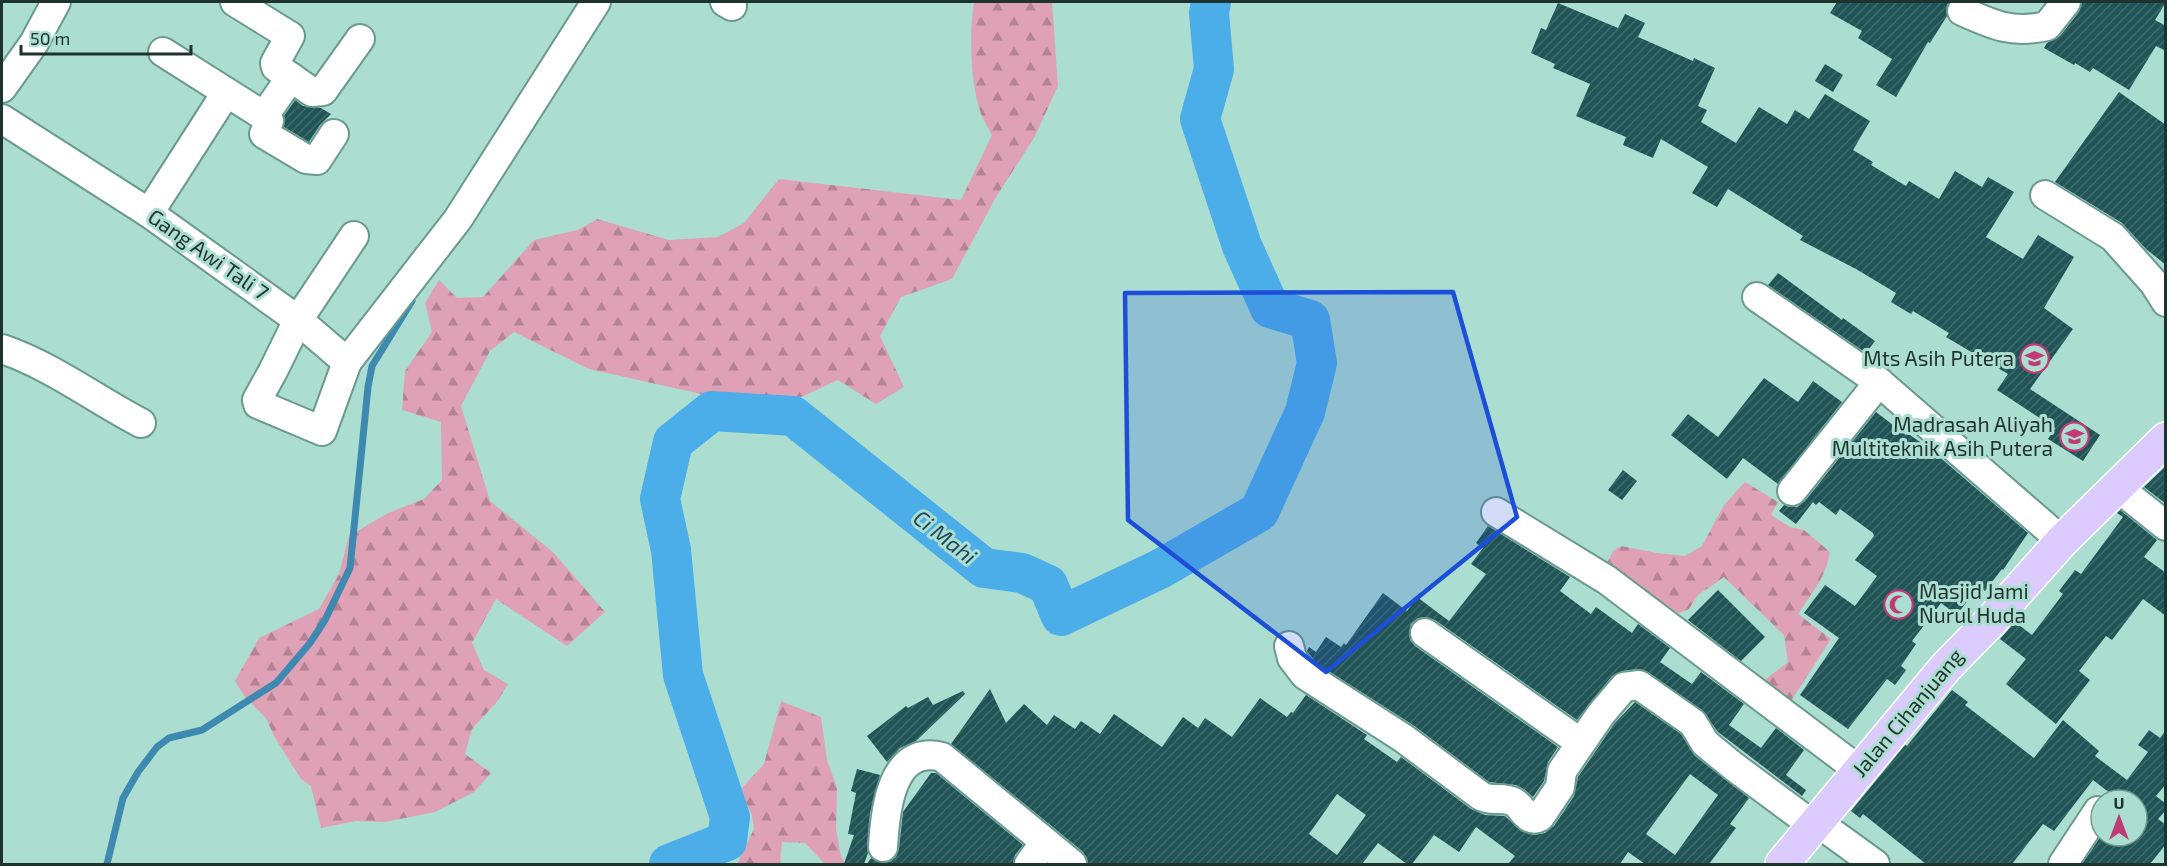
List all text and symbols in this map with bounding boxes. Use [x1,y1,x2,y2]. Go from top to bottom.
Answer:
scale bar [21,18,190,56]
text: 50 m [30,27,70,49]
street label: Gang Awi Tali 7 [144,203,274,305]
school or university icon: Mts Asih Putera [2019,343,2051,375]
place label: Mts Asih Putera [1863,345,2014,370]
place label: Madrasah Aliyah Multiteknik Asih Putera [1832,411,2053,460]
school or university icon: Madrasah Aliyah Multiteknik Asih Putera [2058,421,2090,453]
water label: Ci Mahi [909,504,982,569]
place label: Masjid Jami Nurul Huda [1919,578,2029,627]
mosque icon: Masjid Jami Nurul Huda [1882,588,1914,620]
street label: Jalan Cihanjuang [1846,643,1969,782]
north arrow [2089,788,2149,848]
text: U [2114,793,2124,812]

